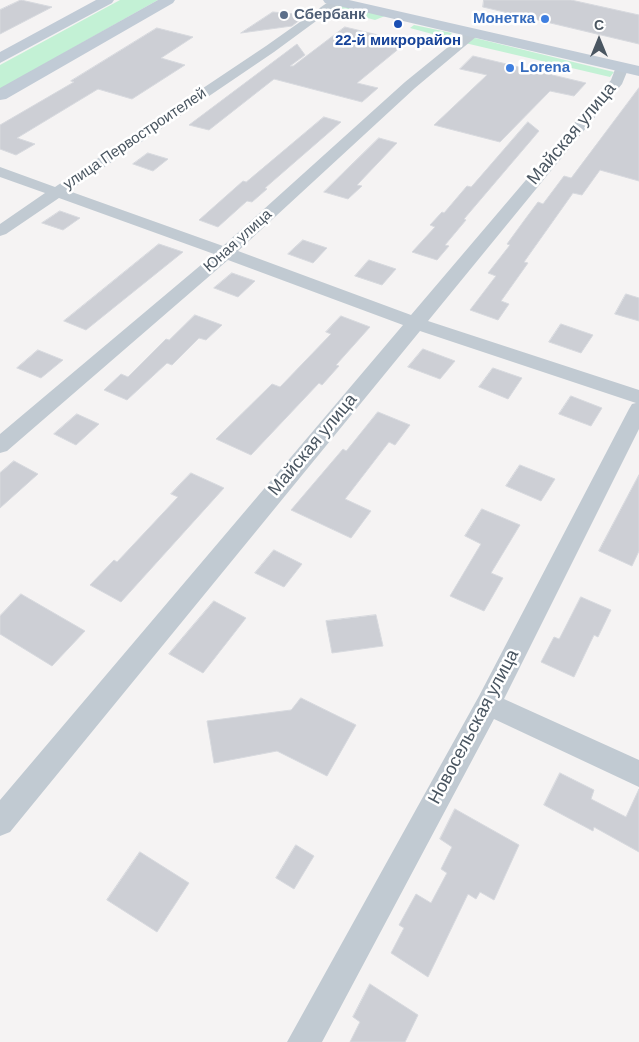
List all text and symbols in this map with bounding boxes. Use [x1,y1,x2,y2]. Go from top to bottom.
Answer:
place label: Сбербанк [294,6,366,24]
marker: Сбербанк [278,9,290,21]
place label: Монетка [473,10,535,28]
marker: Монетка [539,13,551,25]
north arrow [574,15,624,65]
text: С [594,17,604,33]
marker: 22-й микрорайон [392,18,404,30]
place label: 22-й микрорайон [335,32,461,50]
place label: Lorena [520,59,570,77]
marker: Lorena [504,62,516,74]
street label: Майская улица [523,79,621,189]
street label: улица Первостроителей [60,84,210,194]
street label: Юная улица [200,206,276,276]
street label: Майская улица [264,390,362,500]
street label: Новосельская улица [424,646,524,808]

